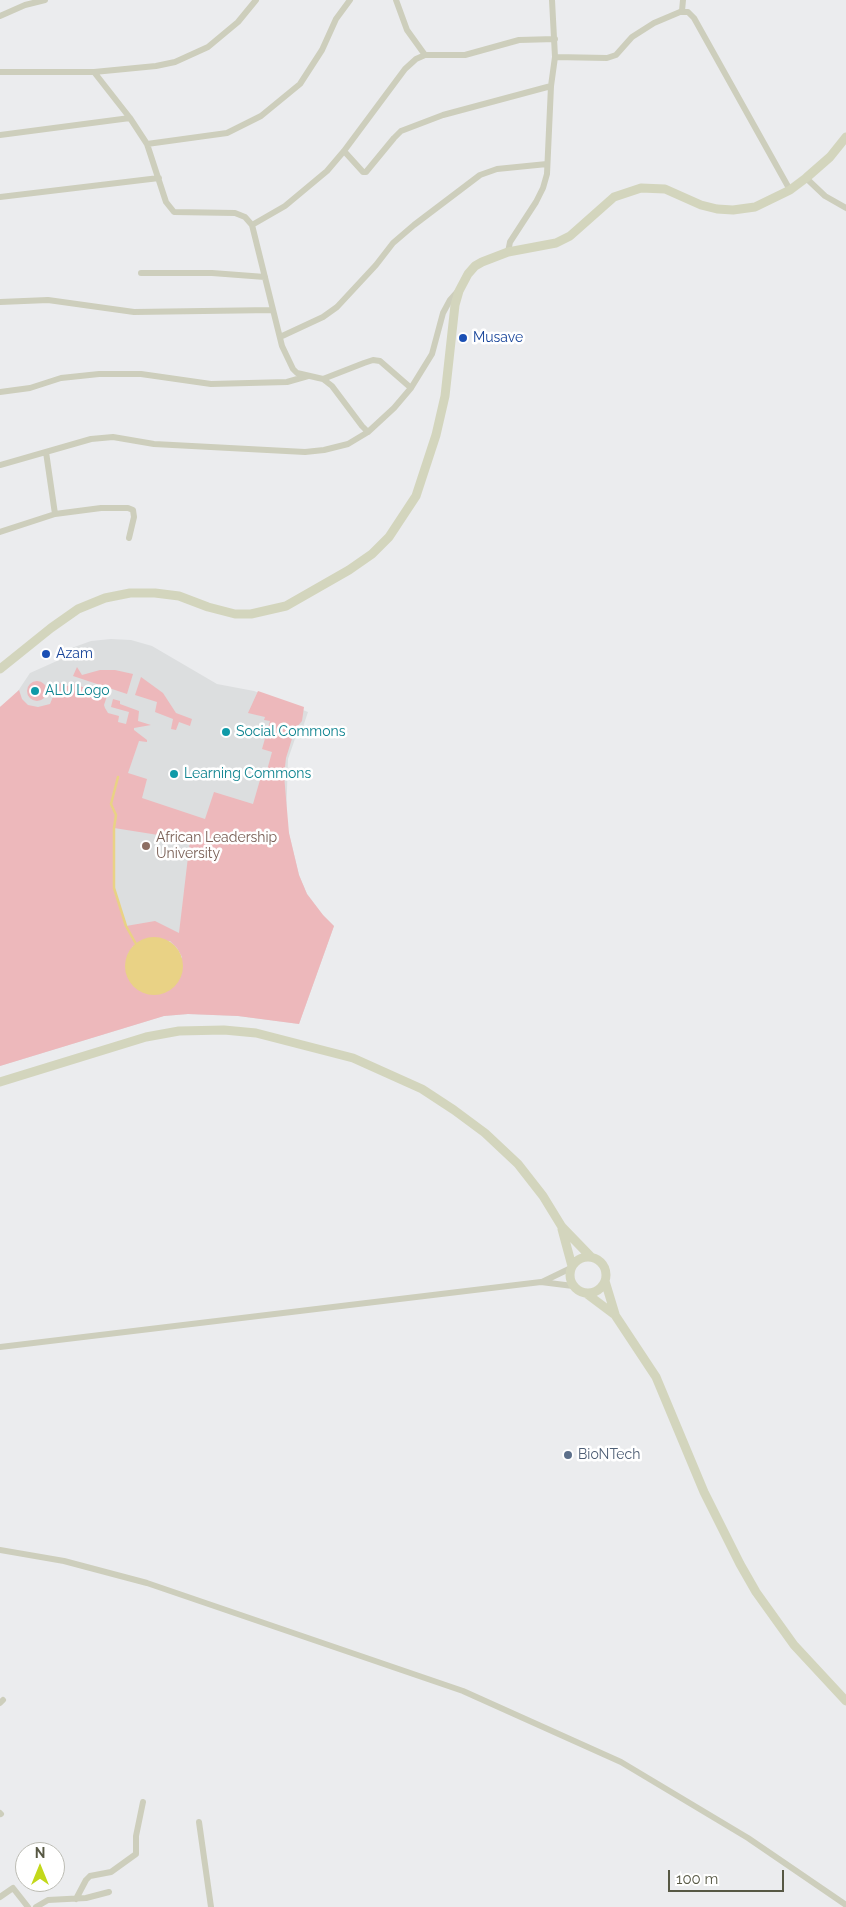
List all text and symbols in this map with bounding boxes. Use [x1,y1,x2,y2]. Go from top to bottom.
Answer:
place label: Musave [473,330,523,346]
marker: Musave [457,332,469,344]
place label: Azam [56,646,93,662]
marker: Azam [40,648,52,660]
place label: ALU Logo [45,683,110,699]
marker: ALU Logo [29,685,41,697]
place label: Social Commons [236,724,345,740]
marker: Social Commons [220,726,232,738]
place label: Learning Commons [184,766,311,782]
marker: Learning Commons [168,768,180,780]
place label: African Leadership University [156,830,277,862]
marker: African Leadership University [140,840,152,852]
place label: BioNTech [578,1447,640,1463]
marker: BioNTech [562,1449,574,1461]
north arrow [15,1842,65,1892]
text: N [35,1845,45,1861]
scale bar [671,1860,787,1892]
text: 100 m [676,1870,718,1888]

